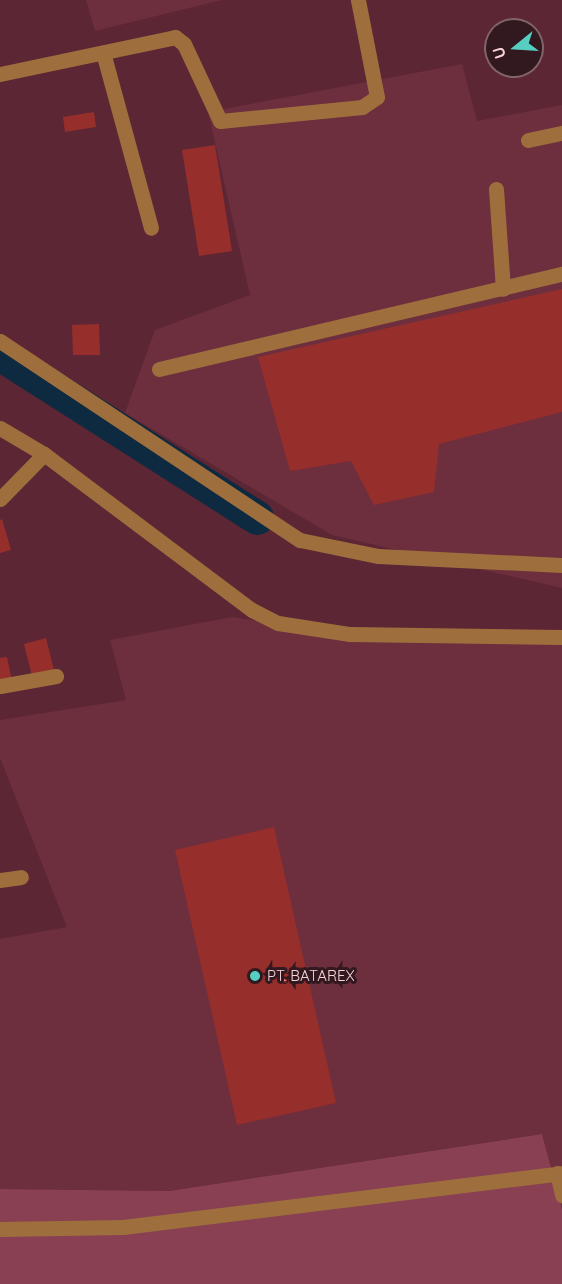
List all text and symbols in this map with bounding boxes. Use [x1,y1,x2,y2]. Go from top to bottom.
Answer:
north arrow [484,18,544,78]
text: U [488,44,510,61]
place label: PT. BATAREX [267,967,355,985]
marker: PT. BATAREX [248,969,262,983]

